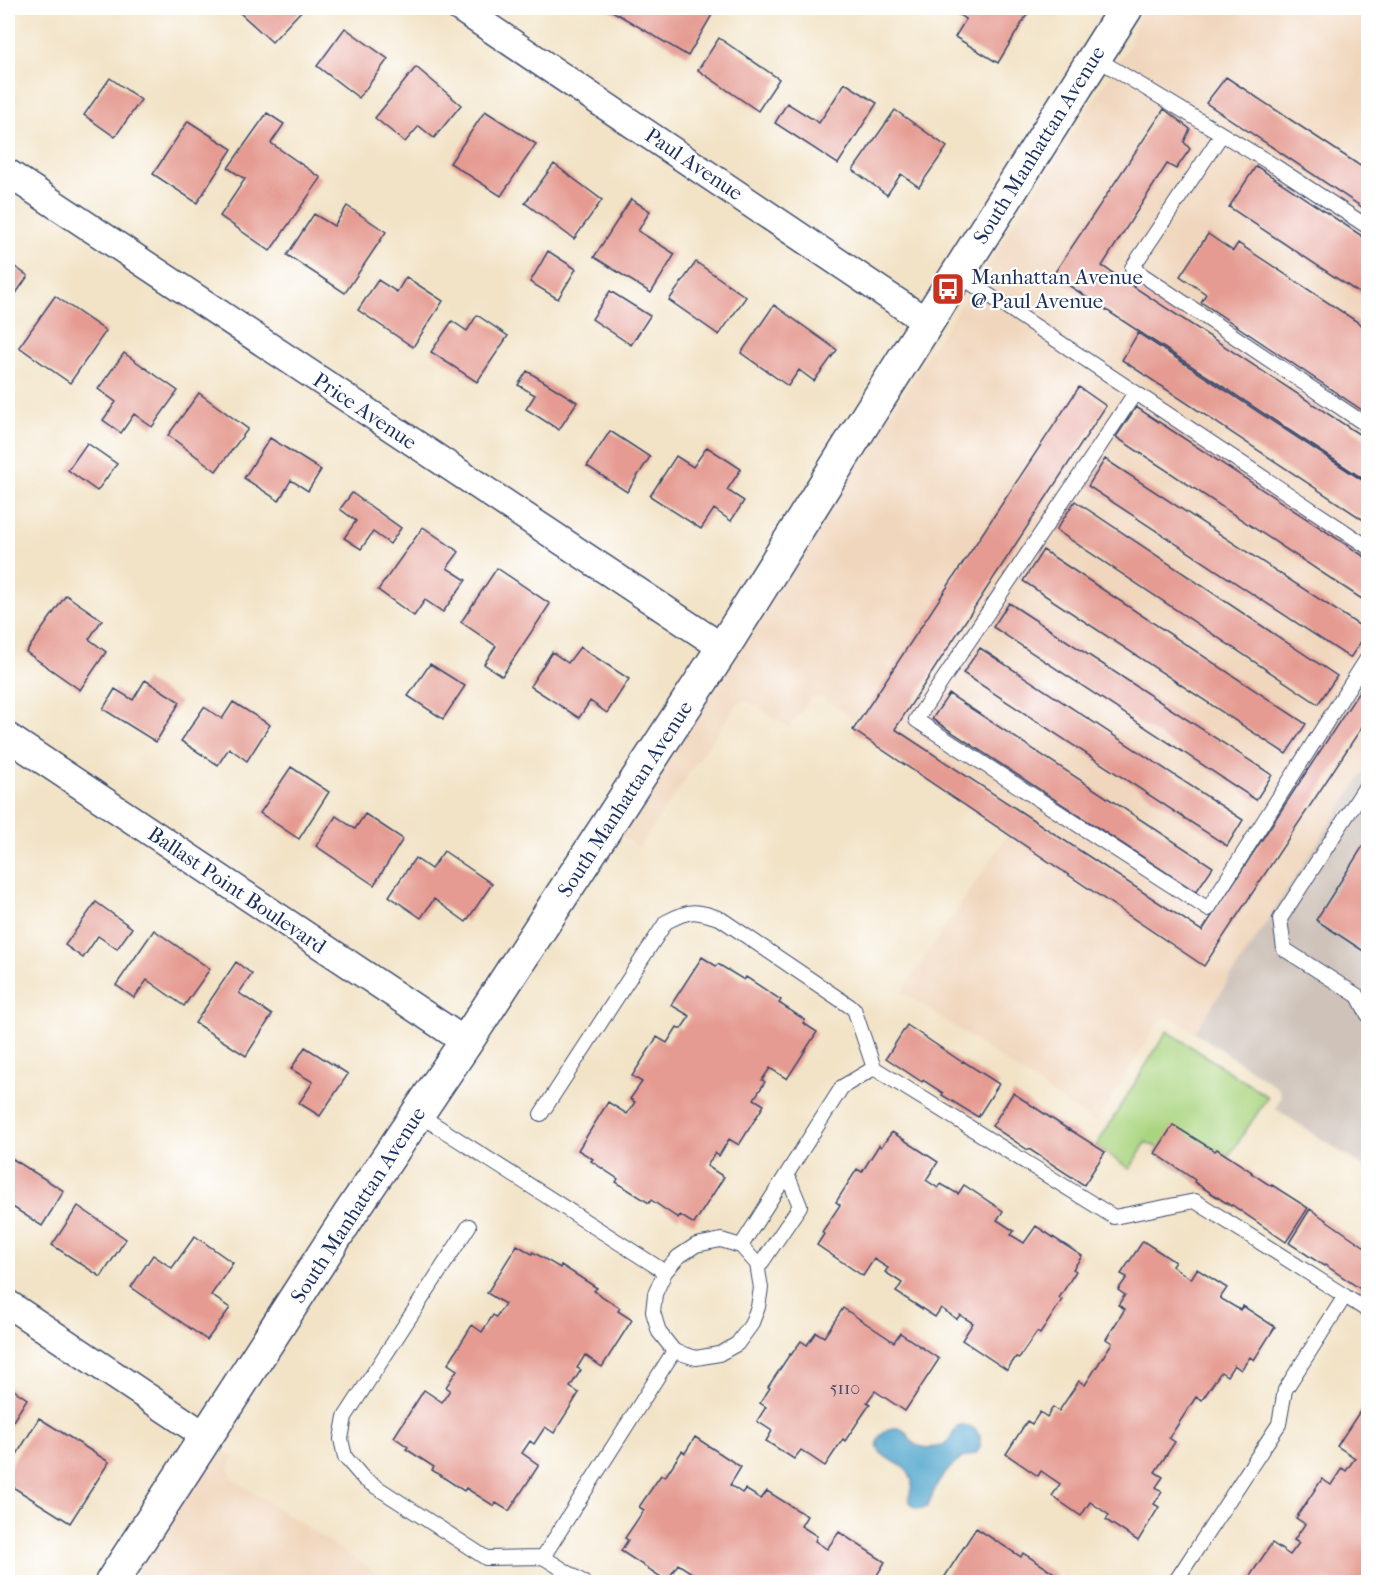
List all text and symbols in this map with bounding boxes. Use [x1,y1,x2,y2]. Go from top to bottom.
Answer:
street label: South Manhattan Avenue [968,42,1110,248]
street label: Paul Avenue [641,123,747,205]
place label: Manhattan Avenue @ Paul Avenue [971,265,1143,313]
bus stop icon: Manhattan Avenue @ Paul Avenue [930,271,966,307]
street label: Price Avenue [309,368,421,454]
street label: South Manhattan Avenue [553,697,697,901]
street label: Ballast Point Boulevard [144,822,331,959]
street label: South Manhattan Avenue [286,1103,430,1307]
house number: 5110 [830,1378,860,1399]

